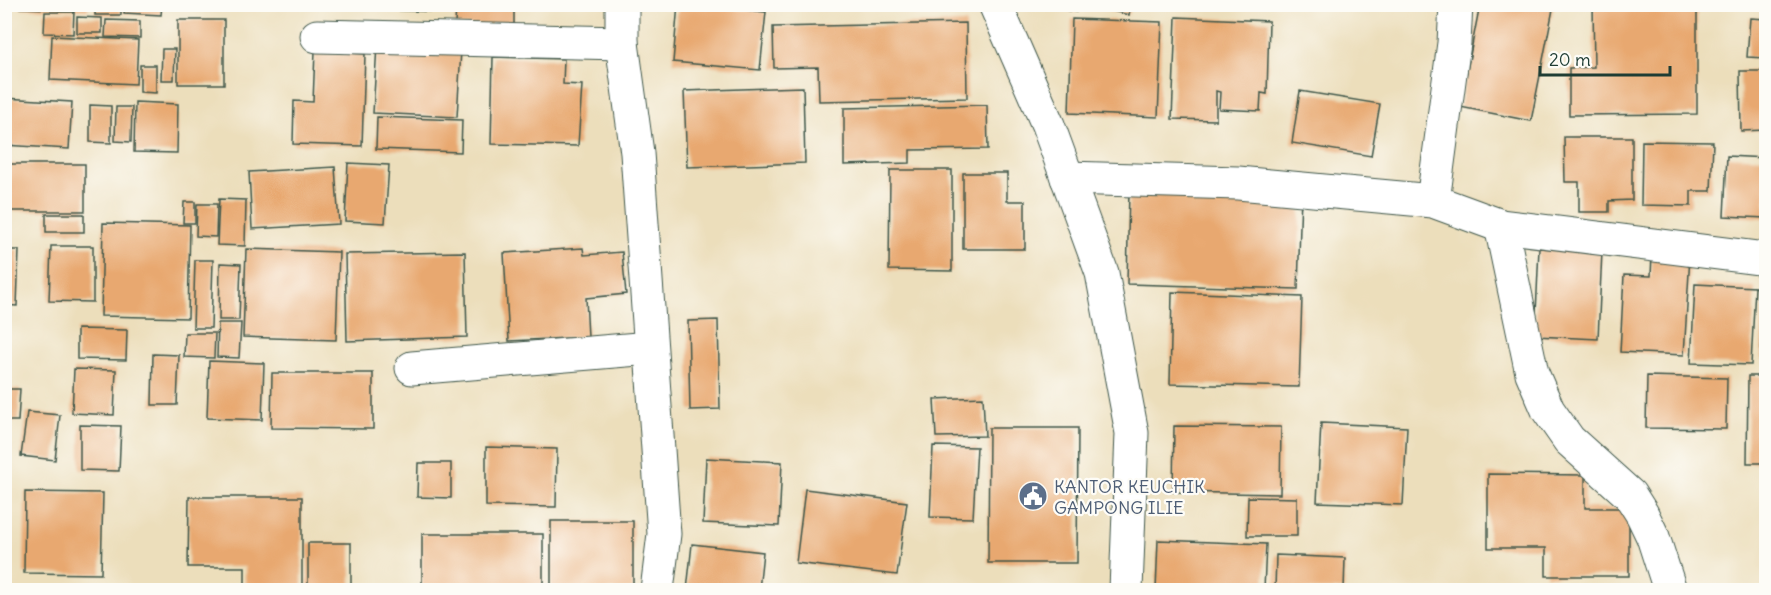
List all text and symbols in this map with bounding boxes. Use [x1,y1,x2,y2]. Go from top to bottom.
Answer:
scale bar [1540,39,1670,77]
text: 20 m [1549,48,1591,71]
place label: KANTOR KEUCHIK GAMPONG ILIE [1054,475,1205,519]
public building icon: KANTOR KEUCHIK GAMPONG ILIE [1017,480,1049,512]

